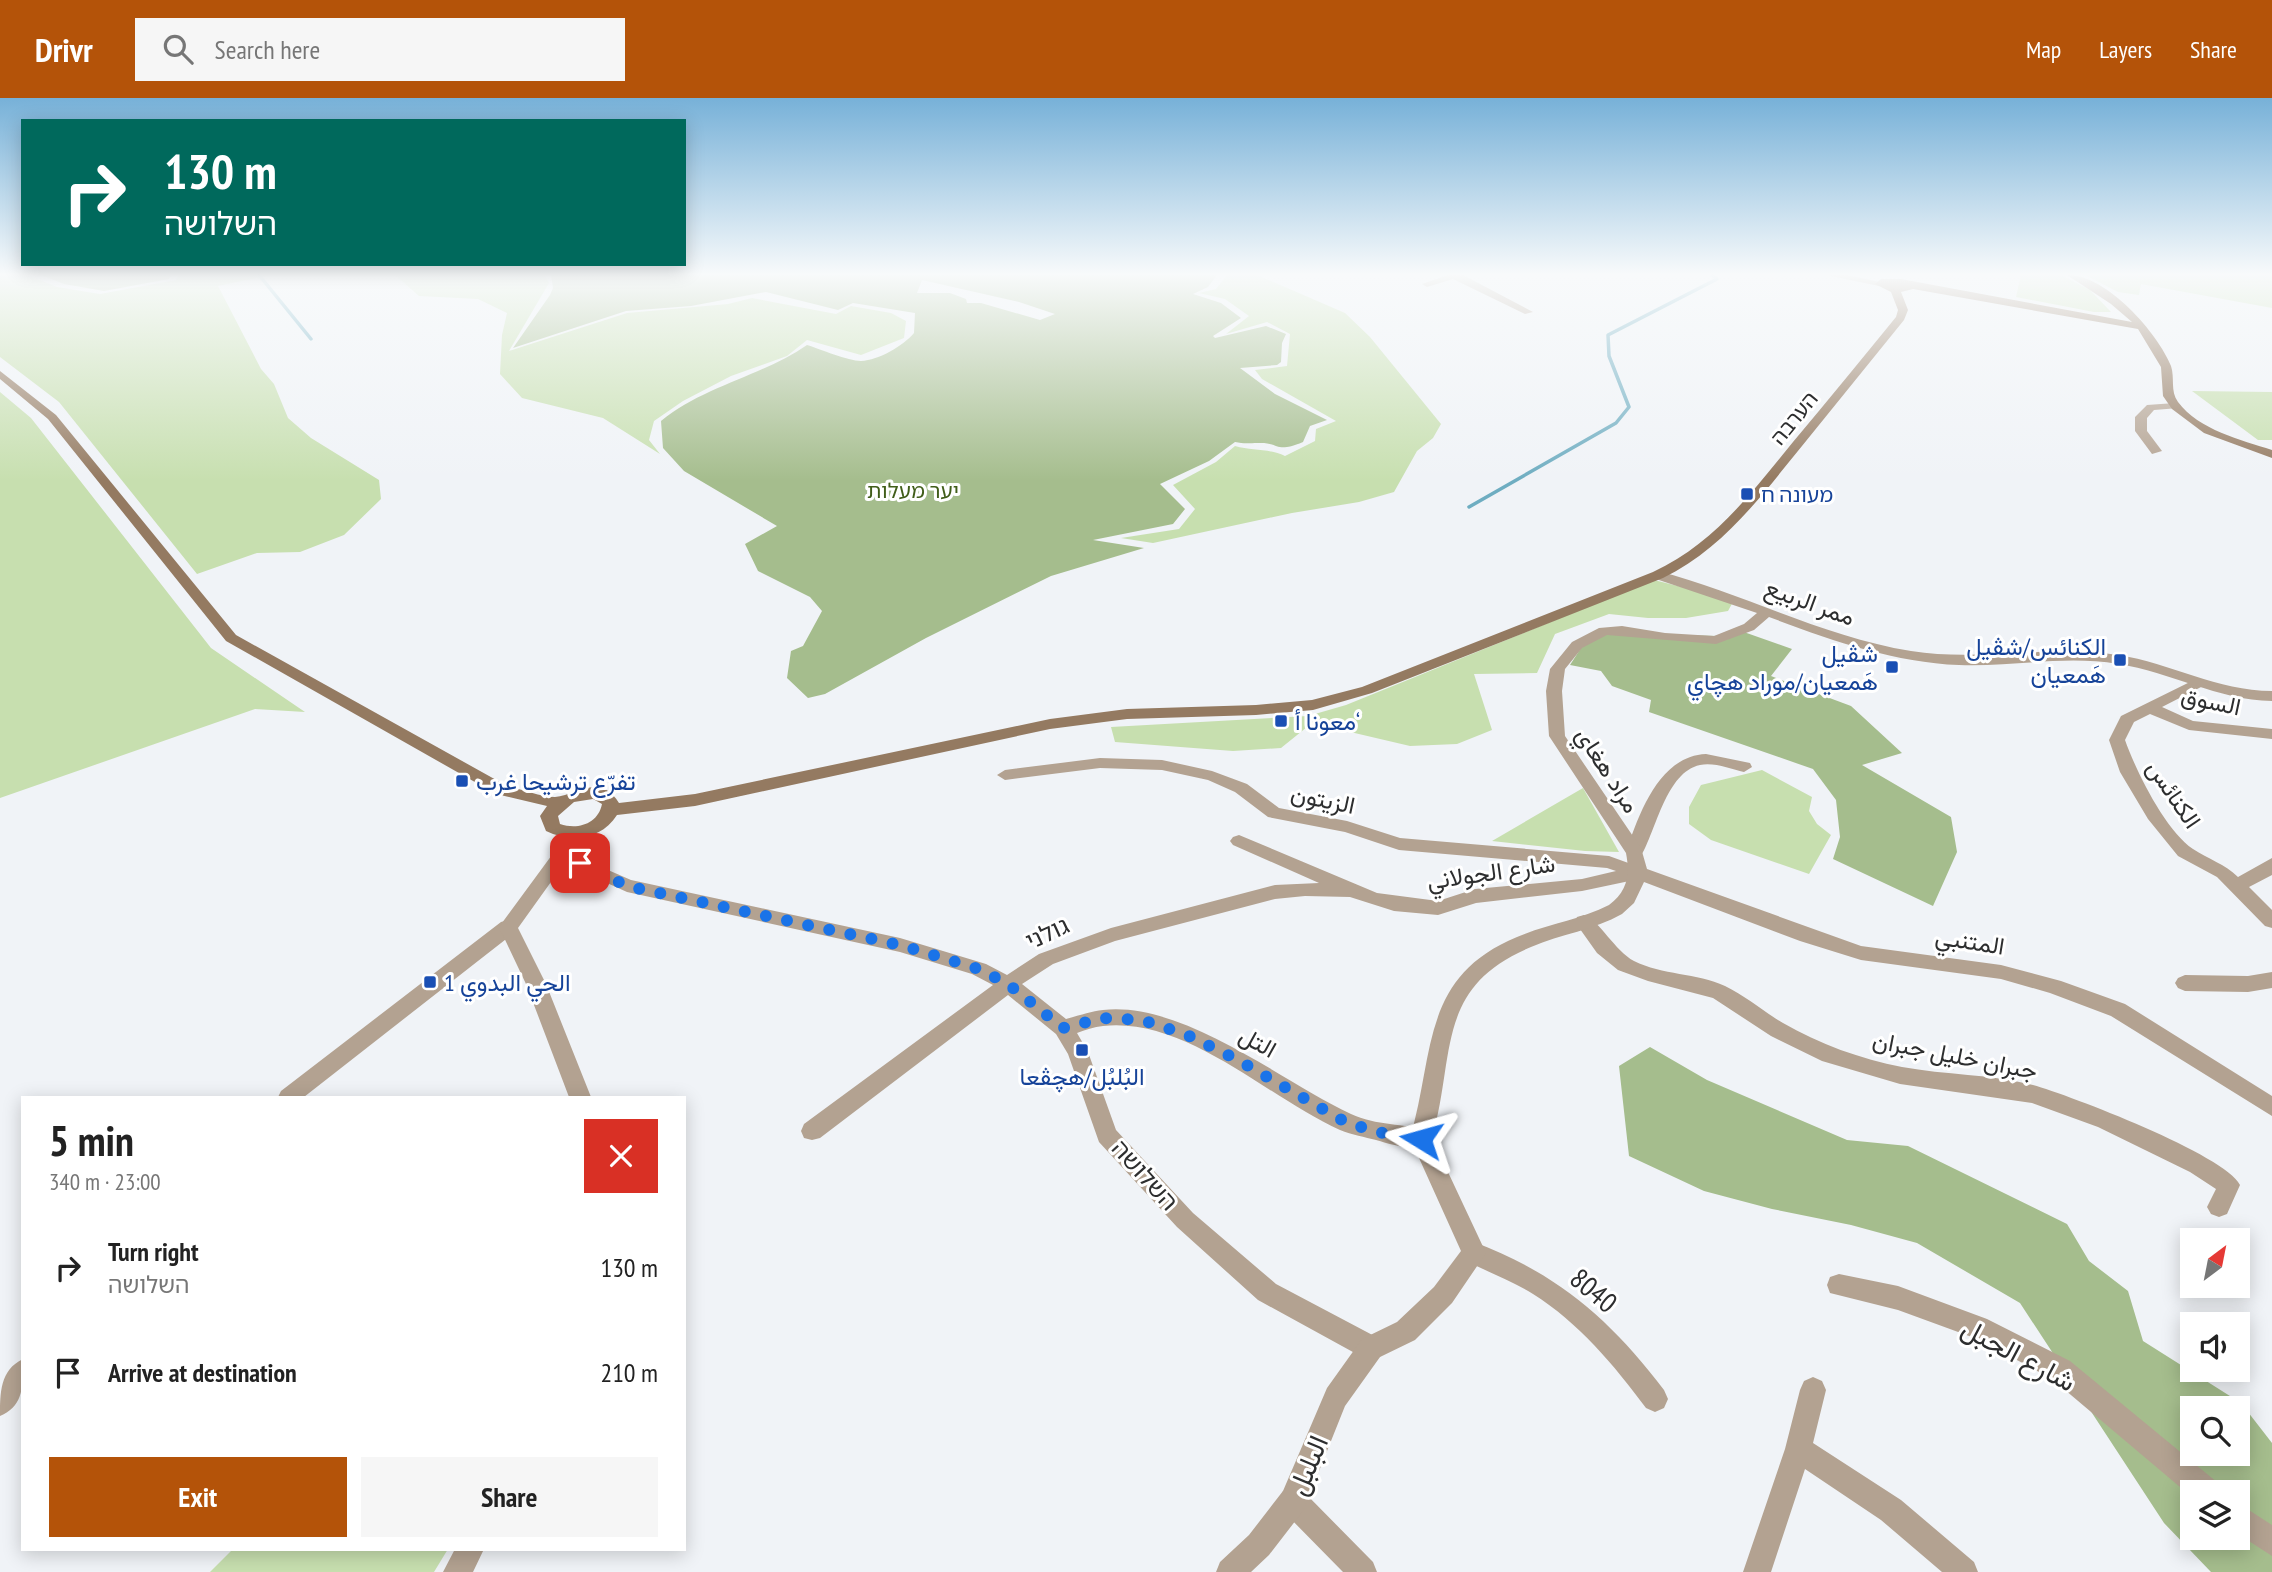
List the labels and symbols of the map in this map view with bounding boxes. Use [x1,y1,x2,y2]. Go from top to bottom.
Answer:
street label: הערבה [1764,386,1824,450]
park label: יער מעלות [867,477,959,504]
place label: מעונה ח [1761,481,1833,508]
marker: מעונה ח [1739,486,1755,502]
street label: ممر الربيع [1760,571,1859,634]
place label: الكنائس/شڤيل هَمعيان [1966,631,2106,690]
place label: شڤيل هَمعيان/موراد هچاي [1687,638,1878,701]
marker: الكنائس/شڤيل هَمعيان [2112,652,2128,668]
marker: شڤيل هَمعيان/موراد هچاي [1884,659,1900,675]
street label: السوق [2178,680,2244,722]
place label: معونا أ‘ [1295,706,1360,737]
marker: معونا أ‘ [1273,713,1289,729]
street label: مراد هغاي [1565,721,1647,821]
street label: الكنائس [2140,754,2208,834]
place label: تفرّع ترشيحا غرب [476,766,636,798]
marker: تفرّع ترشيحا غرب [454,773,470,789]
street label: الزيتون [1288,777,1358,821]
pin [550,833,610,893]
street label: شارع الجولاني [1425,848,1558,900]
street label: גולני [1020,910,1074,956]
street label: المتنبي [1933,920,2007,966]
place label: الحي البدوي 1 [444,967,571,1002]
marker: الحي البدوي 1 [422,974,438,990]
street label: التل [1234,1019,1282,1065]
street label: جبران خليل جبران [1870,1024,2040,1086]
marker: البُلبُل/هچڤعا [1074,1042,1090,1058]
place label: البُلبُل/هچڤعا [1020,1061,1144,1093]
position arrow [1384,1102,1458,1176]
street label: השלושה [1105,1133,1185,1217]
north arrow [2180,1228,2250,1298]
street label: 8040 [1563,1260,1625,1320]
street label: شارع الجبل [1955,1308,2083,1400]
street label: البلبل [1278,1429,1336,1501]

